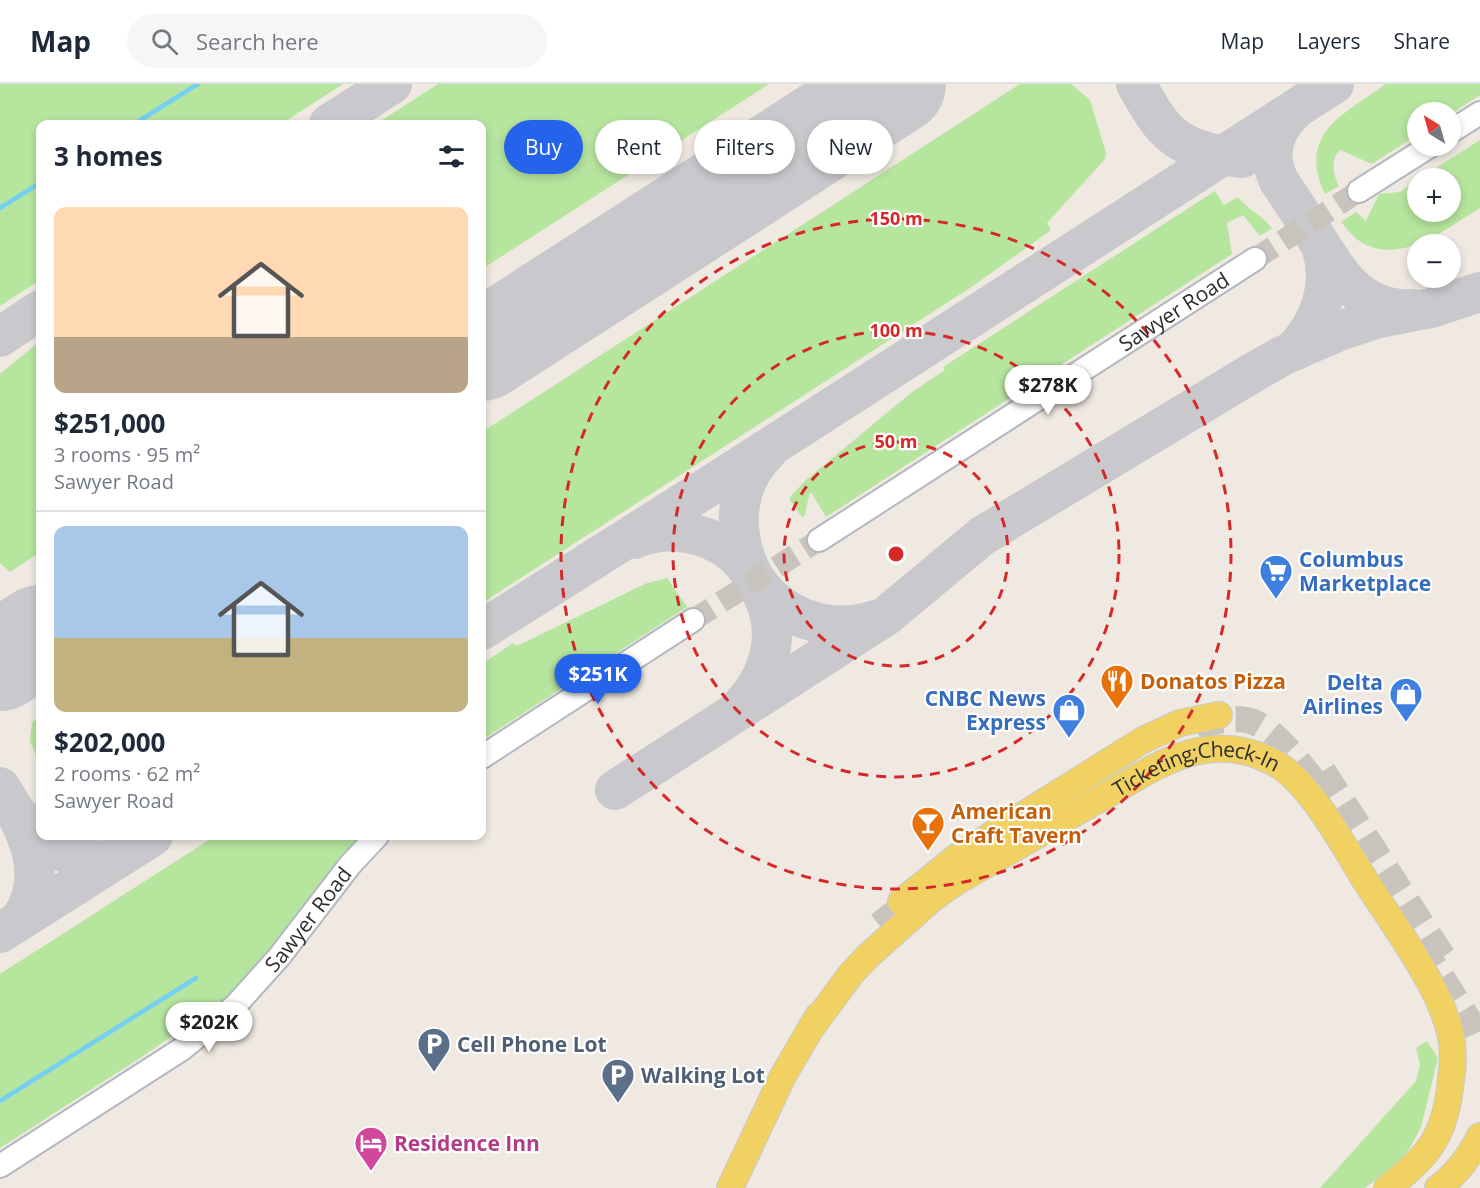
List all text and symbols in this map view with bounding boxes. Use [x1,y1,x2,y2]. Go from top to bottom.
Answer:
search box [127,14,547,68]
text: Map [30,22,91,60]
icon: search [148,25,181,58]
text: Search here [196,26,319,56]
text: Map [1221,27,1264,55]
text: Layers [1297,27,1361,55]
text: Share [1394,27,1450,55]
north arrow [1407,102,1461,156]
map controls [1407,102,1461,288]
chip: Buy [504,120,583,174]
chip: Rent [595,120,682,174]
chip: Filters [694,120,795,174]
chip: New [807,120,893,174]
text: 3 homes [54,138,163,174]
icon: filters [435,140,468,173]
button: + [1407,168,1461,222]
text: 150 m [869,206,923,230]
button: − [1407,234,1461,288]
icon: home [207,246,315,354]
street label: Sawyer Road [1113,265,1234,357]
text: 100 m [869,318,923,342]
pin: $278K [1006,365,1090,416]
text: $278K [1018,371,1078,398]
text: $251,000 [54,405,165,441]
text: 50 m [875,429,917,453]
text: 3 rooms · 95 m² [54,441,200,468]
text: Sawyer Road [54,468,174,495]
centre of rings [886,544,906,564]
place label: Columbus Marketplace [1299,545,1431,597]
supermarket icon: Columbus Marketplace [1258,553,1294,600]
icon: home [207,565,315,673]
pin: $251K [556,654,640,705]
text: $251K [568,660,628,687]
restaurant icon: Donatos Pizza [1099,663,1135,710]
place label: Donatos Pizza [1140,667,1286,695]
place label: Delta Airlines [1303,668,1383,720]
shop icon: Delta Airlines [1388,676,1424,723]
place label: CNBC News Express [925,684,1046,736]
shop icon: CNBC News Express [1051,692,1087,739]
text: $202,000 [54,724,165,760]
street label: Ticketing;Check-In [1107,734,1285,803]
text: 2 rooms · 62 m² [54,760,200,787]
text: Sawyer Road [54,787,174,814]
place label: American Craft Tavern [951,797,1082,849]
bar icon: American Craft Tavern [910,805,946,852]
street label: Sawyer Road [258,861,358,978]
pin: $202K [167,1002,251,1053]
text: $202K [179,1008,239,1035]
parking icon: Cell Phone Lot [416,1026,452,1073]
place label: Cell Phone Lot [457,1030,607,1058]
parking icon: Walking Lot [600,1057,636,1104]
place label: Walking Lot [641,1061,765,1089]
hotel icon: Residence Inn [353,1125,389,1172]
place label: Residence Inn [394,1129,540,1157]

